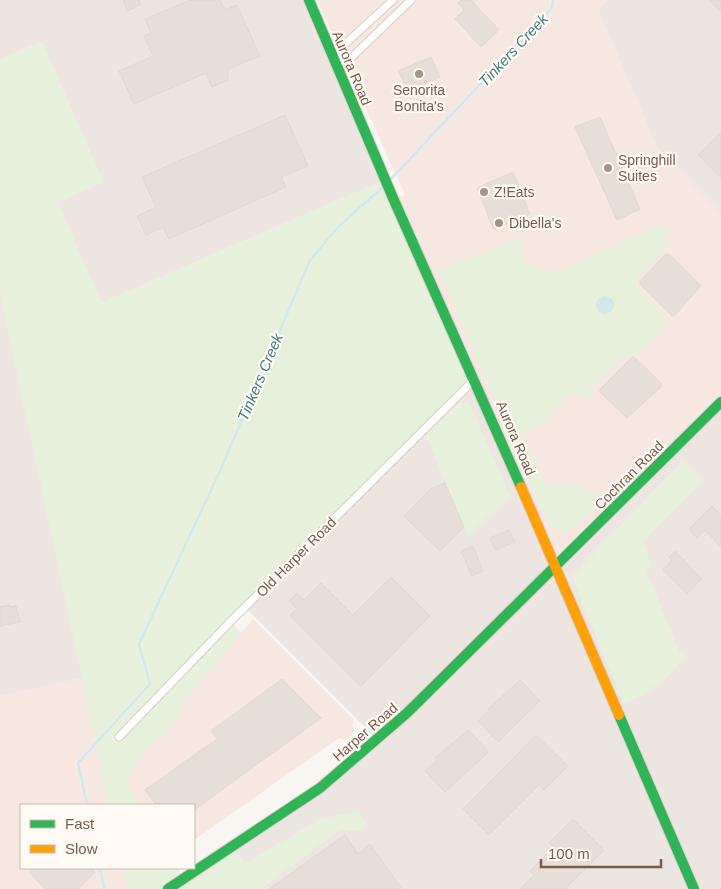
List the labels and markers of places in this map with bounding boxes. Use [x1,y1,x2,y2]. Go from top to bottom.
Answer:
marker: Senorita Bonita's [413,68,425,80]
place label: Senorita Bonita's [393,82,445,114]
place label: Springhill Suites [618,152,676,184]
marker: Springhill Suites [602,162,614,174]
place label: Z!Eats [494,184,534,200]
marker: Z!Eats [478,186,490,198]
place label: Dibella's [509,215,561,231]
marker: Dibella's [493,217,505,229]

